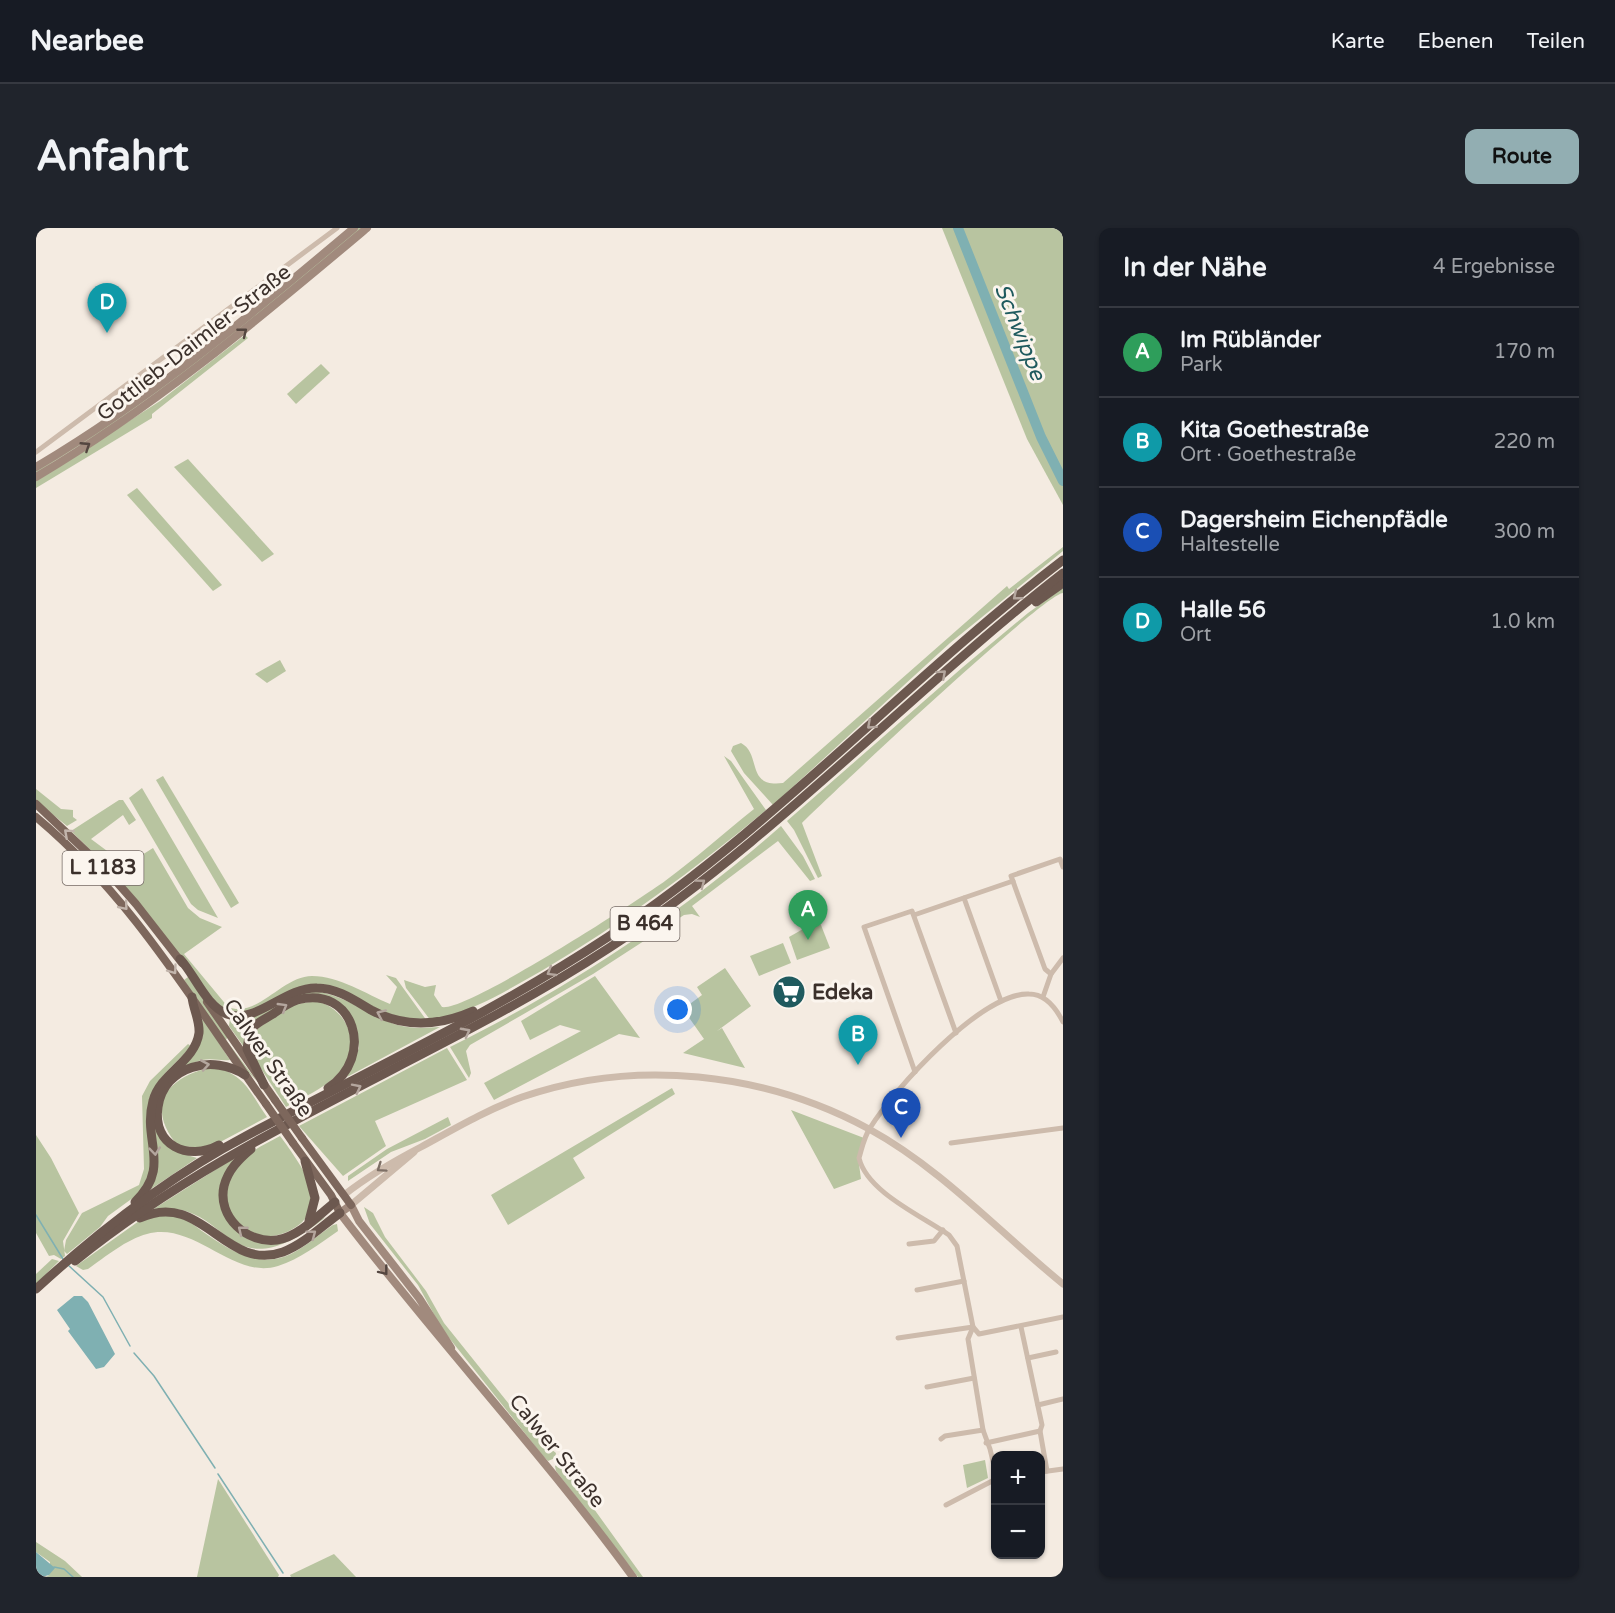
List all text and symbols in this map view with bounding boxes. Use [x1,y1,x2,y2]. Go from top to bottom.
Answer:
text: Nearbee [30,24,144,58]
text: Karte [1331,29,1385,54]
text: Ebenen [1418,29,1494,54]
text: Teilen [1527,29,1585,54]
button: Route [1465,129,1579,184]
text: Anfahrt [36,131,189,182]
text: In der Nähe [1123,252,1267,283]
text: 4 Ergebnisse [1433,255,1555,279]
street label: Gottlieb-Daimler-Straße [92,260,296,426]
water label: Schwippe [989,280,1052,385]
pin: D [88,284,126,333]
text: Im Rübländer [1180,327,1321,353]
one-way arrow [236,328,247,339]
text: A [1135,340,1150,364]
text: 170 m [1494,340,1555,364]
text: Park [1180,353,1223,377]
text: Kita Goethestraße [1180,417,1369,443]
text: B [1136,430,1149,454]
text: 220 m [1494,430,1555,454]
one-way arrow [80,442,90,454]
text: Ort · Goethestraße [1180,443,1356,467]
text: Dagersheim Eichenpfädle [1180,507,1448,533]
text: C [1136,520,1149,544]
text: 300 m [1494,520,1555,544]
text: Haltestelle [1180,533,1280,557]
one-way arrow [1013,589,1024,600]
text: Halle 56 [1180,597,1266,623]
text: D [1135,610,1150,634]
text: 1.0 km [1490,610,1555,634]
text: Ort [1180,623,1211,647]
one-way arrow [936,670,946,681]
one-way arrow [867,718,877,729]
one-way arrow [64,829,75,840]
road number: L 1183 [62,851,143,885]
one-way arrow [694,879,705,890]
pin: A [788,890,828,940]
one-way arrow [117,899,128,910]
road number: B 464 [610,907,680,941]
one-way arrow [166,963,177,974]
one-way arrow [547,965,557,977]
supermarket icon: Edeka [771,974,807,1010]
place label: Edeka [812,980,873,1005]
street label: Calwer Straße [218,994,318,1122]
your location [663,995,692,1024]
one-way arrow [277,1003,287,1015]
one-way arrow [376,1009,387,1021]
pin: B [838,1016,878,1065]
one-way arrow [459,1028,470,1039]
one-way arrow [200,1059,209,1071]
one-way arrow [351,1084,362,1096]
pin: C [882,1088,920,1138]
one-way arrow [148,1146,160,1155]
one-way arrow [377,1161,388,1172]
one-way arrow [238,1227,249,1238]
one-way arrow [306,1230,317,1241]
one-way arrow [377,1264,388,1275]
street label: Calwer Straße [504,1389,610,1513]
map controls [991,1451,1045,1559]
button: + [991,1451,1045,1505]
button: − [991,1505,1045,1559]

